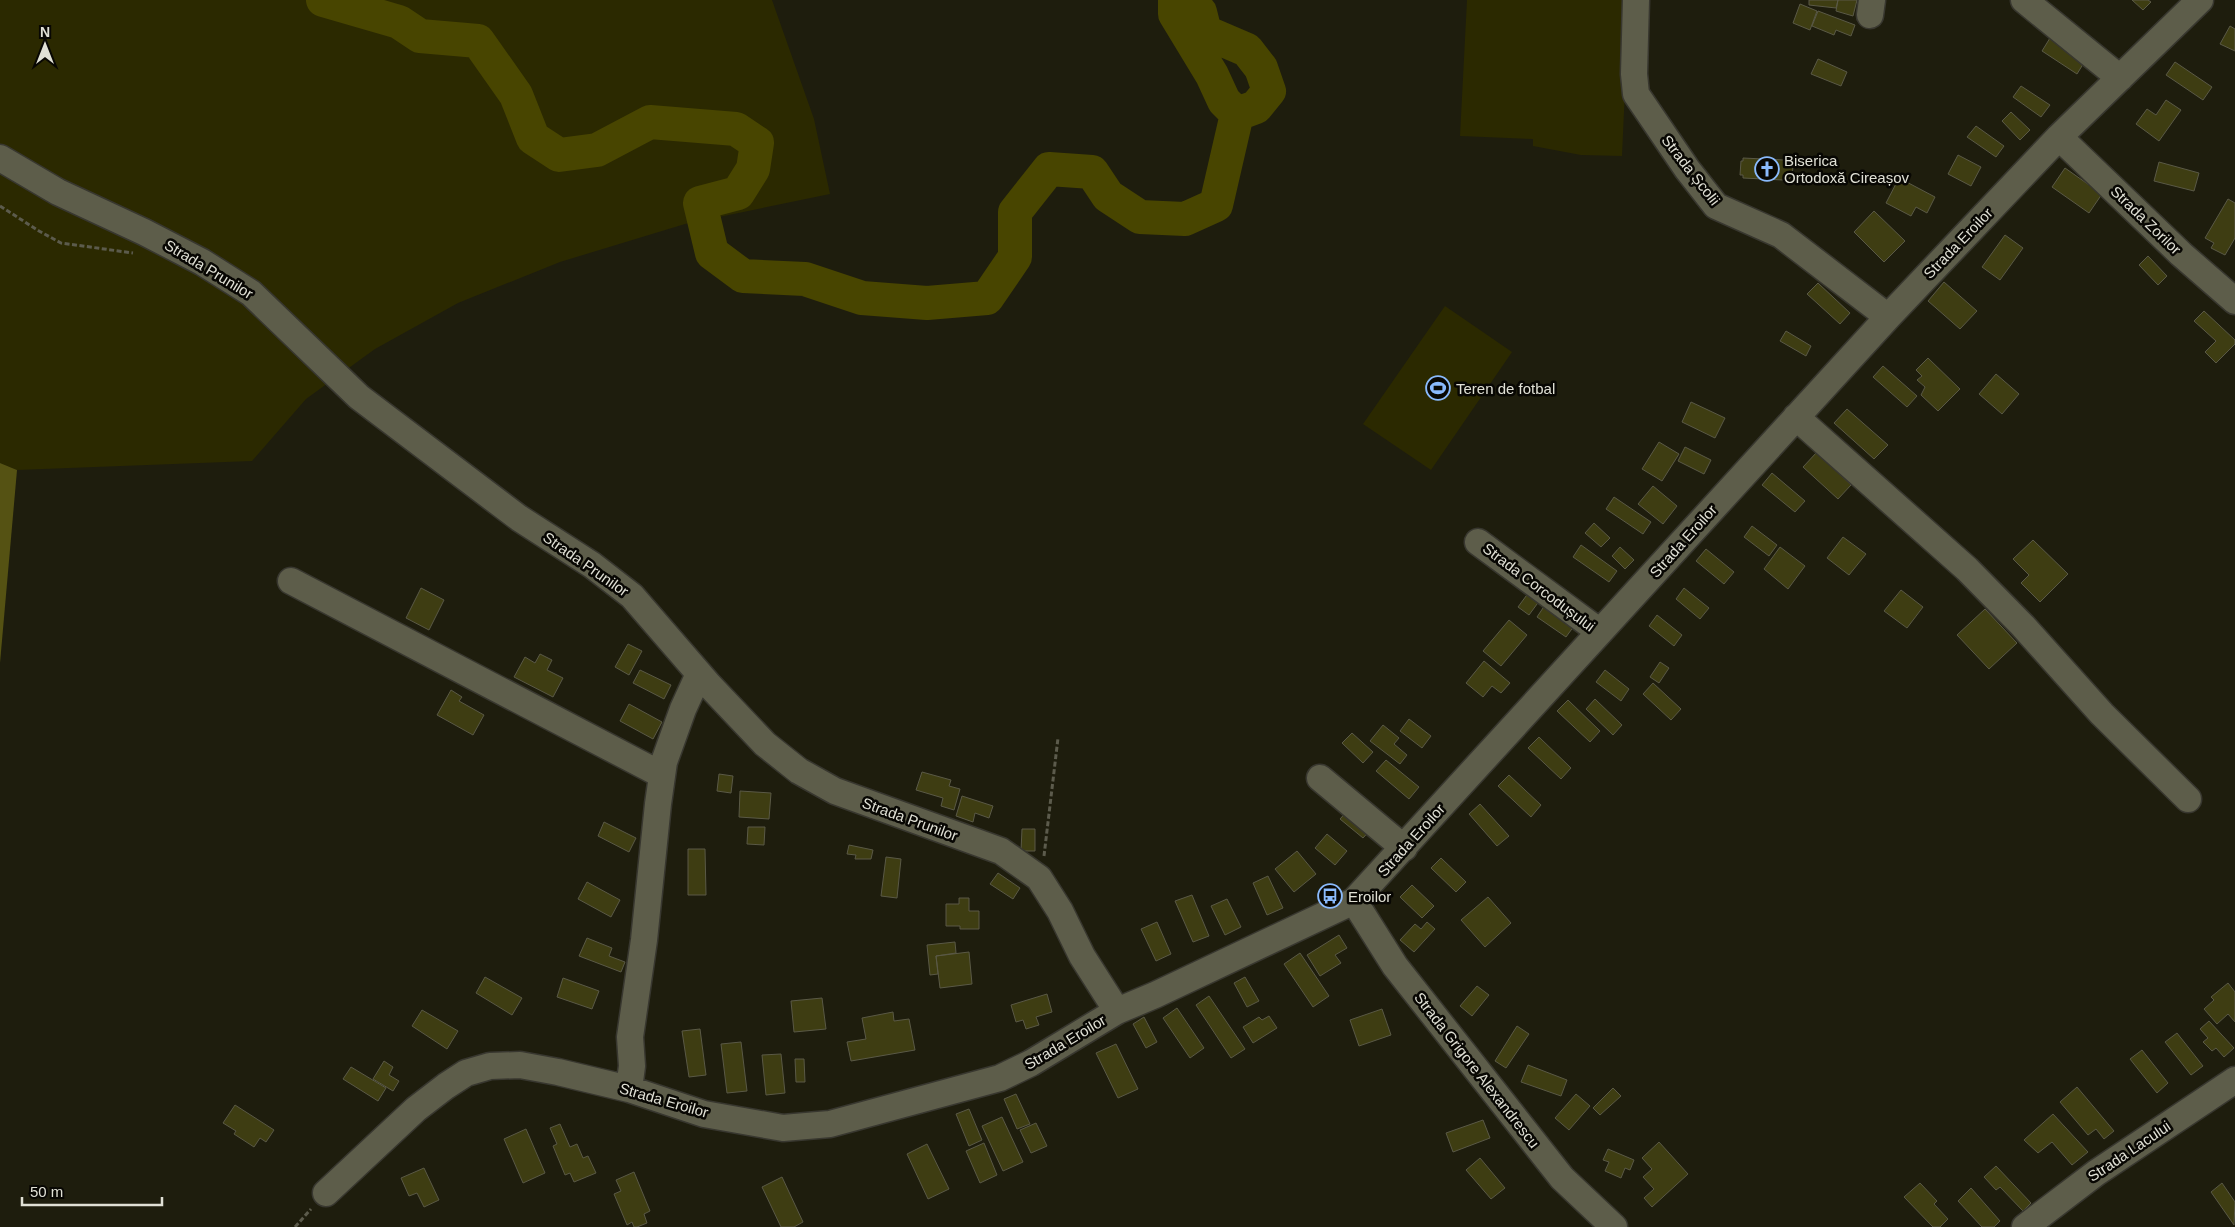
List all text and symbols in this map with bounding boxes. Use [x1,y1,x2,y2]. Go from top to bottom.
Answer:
north arrow [20,20,70,70]
text: N [40,24,50,40]
street label: Strada Școlii [1658,132,1724,208]
place label: Biserica Ortodoxă Cireașov [1784,152,1910,186]
church icon: Biserica Ortodoxă Cireașov [1754,156,1780,182]
street label: Strada Zorilor [2107,182,2185,258]
street label: Strada Eroilor [1920,204,1996,282]
street label: Strada Prunilor [162,236,256,302]
sports icon: Teren de fotbal [1425,375,1451,401]
place label: Teren de fotbal [1456,380,1555,397]
street label: Strada Eroilor [1646,501,1720,581]
street label: Strada Prunilor [540,528,632,600]
street label: Strada Corcodușului [1480,539,1598,635]
street label: Strada Prunilor [860,794,960,844]
street label: Strada Eroilor [1374,800,1448,880]
bus stop icon: Eroilor [1317,883,1343,909]
place label: Eroilor [1348,888,1391,905]
street label: Strada Grigore Alexandrescu [1411,989,1543,1151]
street label: Strada Eroilor [1021,1011,1109,1073]
street label: Strada Eroilor [618,1079,710,1121]
street label: Strada Lacului [2084,1117,2174,1185]
scale bar [22,1174,162,1206]
text: 50 m [30,1183,63,1200]

